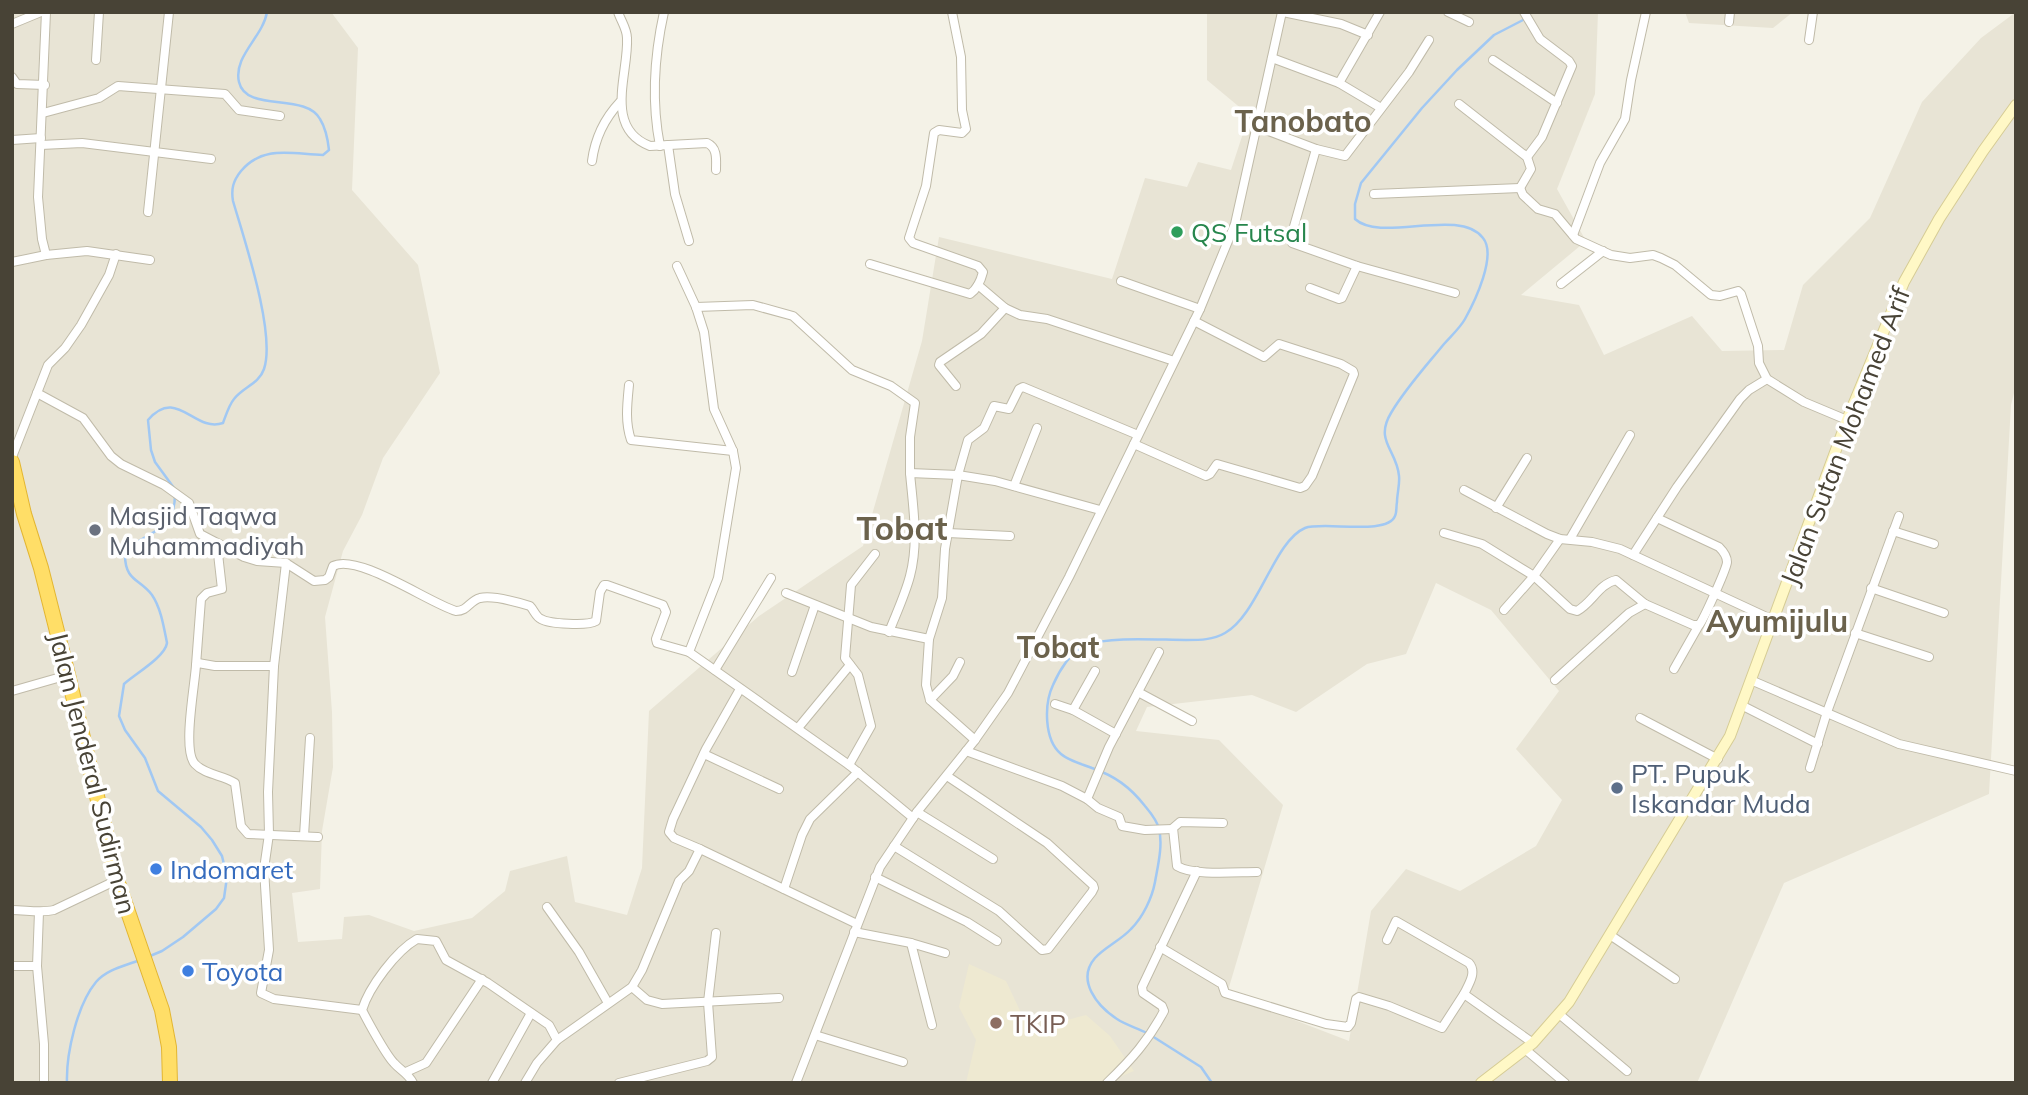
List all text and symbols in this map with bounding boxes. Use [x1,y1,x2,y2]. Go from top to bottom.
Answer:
district label: Tanobato [1235,102,1371,140]
place label: QS Futsal [1191,216,1307,249]
marker: QS Futsal [1169,224,1185,240]
street label: Jalan Sutan Mohamed Arif [1773,281,1918,590]
place label: Masjid Taqwa Muhammadiyah [109,499,305,562]
district label: Tobat [857,507,947,548]
marker: Masjid Taqwa Muhammadiyah [87,522,103,538]
district label: Ayumijulu [1706,602,1848,640]
street label: Jalan Jenderal Sudirman [42,628,144,918]
district label: Tobat [1017,628,1099,666]
place label: PT. Pupuk Iskandar Muda [1631,757,1811,820]
marker: PT. Pupuk Iskandar Muda [1609,780,1625,796]
place label: Indomaret [170,853,293,886]
marker: Indomaret [148,861,164,877]
place label: Toyota [202,955,283,988]
marker: Toyota [180,963,196,979]
place label: TKIP [1010,1007,1066,1040]
marker: TKIP [988,1015,1004,1031]

